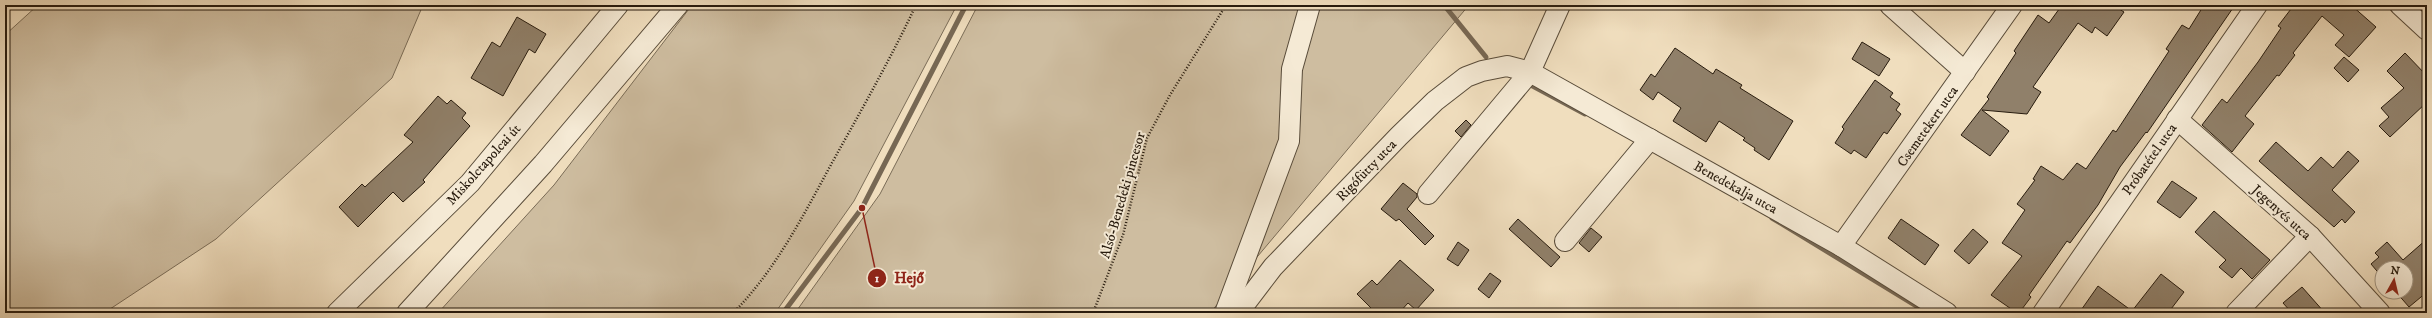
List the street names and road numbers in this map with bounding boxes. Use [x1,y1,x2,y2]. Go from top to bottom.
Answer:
street label: Csemetekert utca [1893,83,1962,171]
street label: Miskolctapolcai út [443,120,525,209]
street label: Próbatétel utca [2118,120,2181,199]
street label: Alsó-Benedeki pincesor [1096,129,1150,261]
street label: Rigófütty utca [1333,136,1401,206]
street label: Benedekalja utca [1690,157,1781,218]
street label: Jegenyés utca [2246,180,2315,244]

